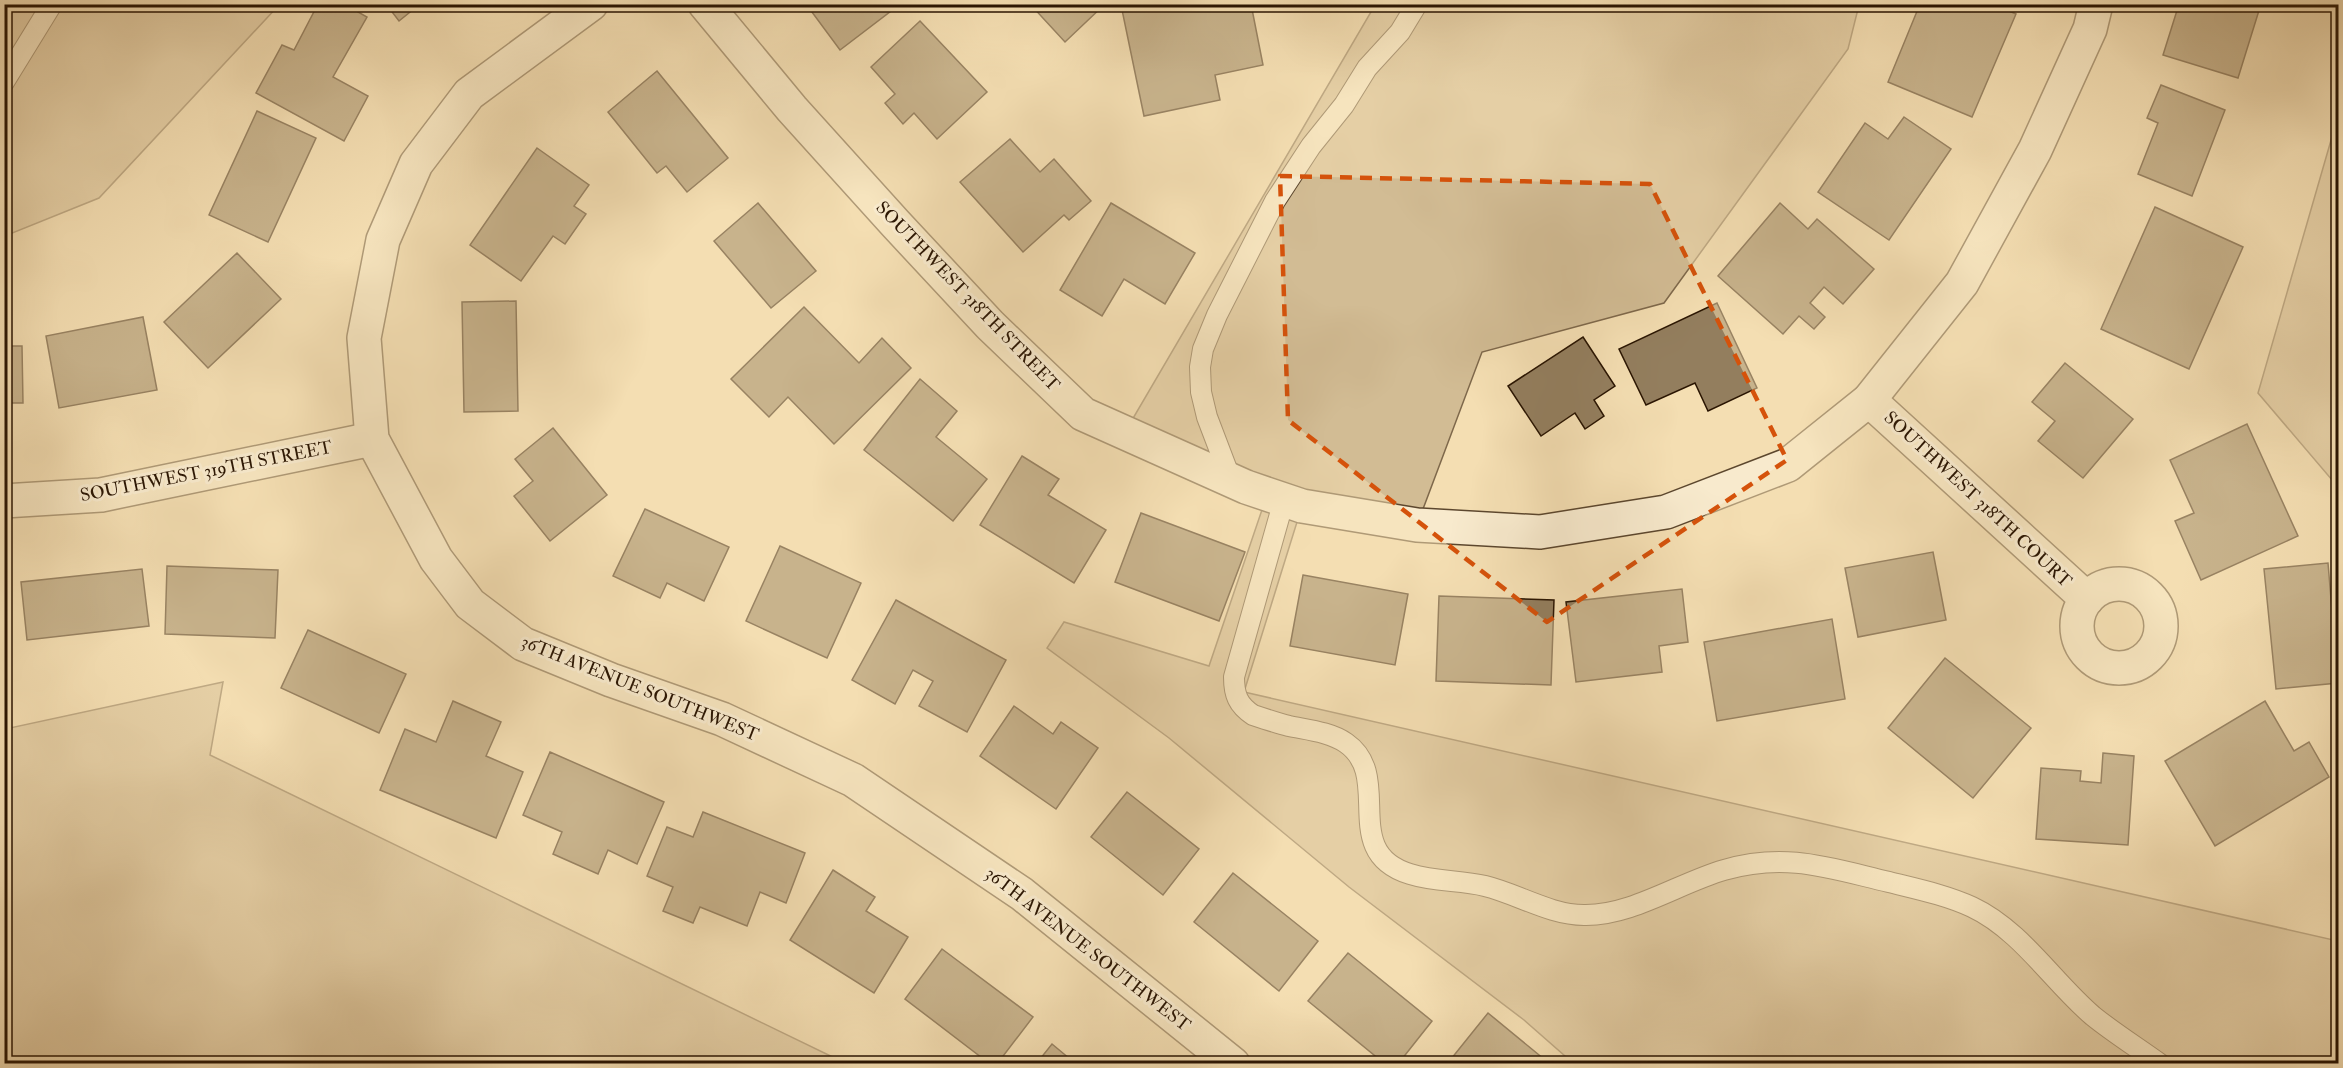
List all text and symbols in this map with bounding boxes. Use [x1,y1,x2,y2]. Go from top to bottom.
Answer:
street label: SOUTHWEST 318TH STREET [871,196,1065,397]
street label: SOUTHWEST 318TH COURT [1879,406,2077,593]
street label: SOUTHWEST 319TH STREET [78,436,335,507]
street label: 36TH AVENUE SOUTHWEST [518,630,763,747]
street label: 36TH AVENUE SOUTHWEST [980,862,1195,1037]

